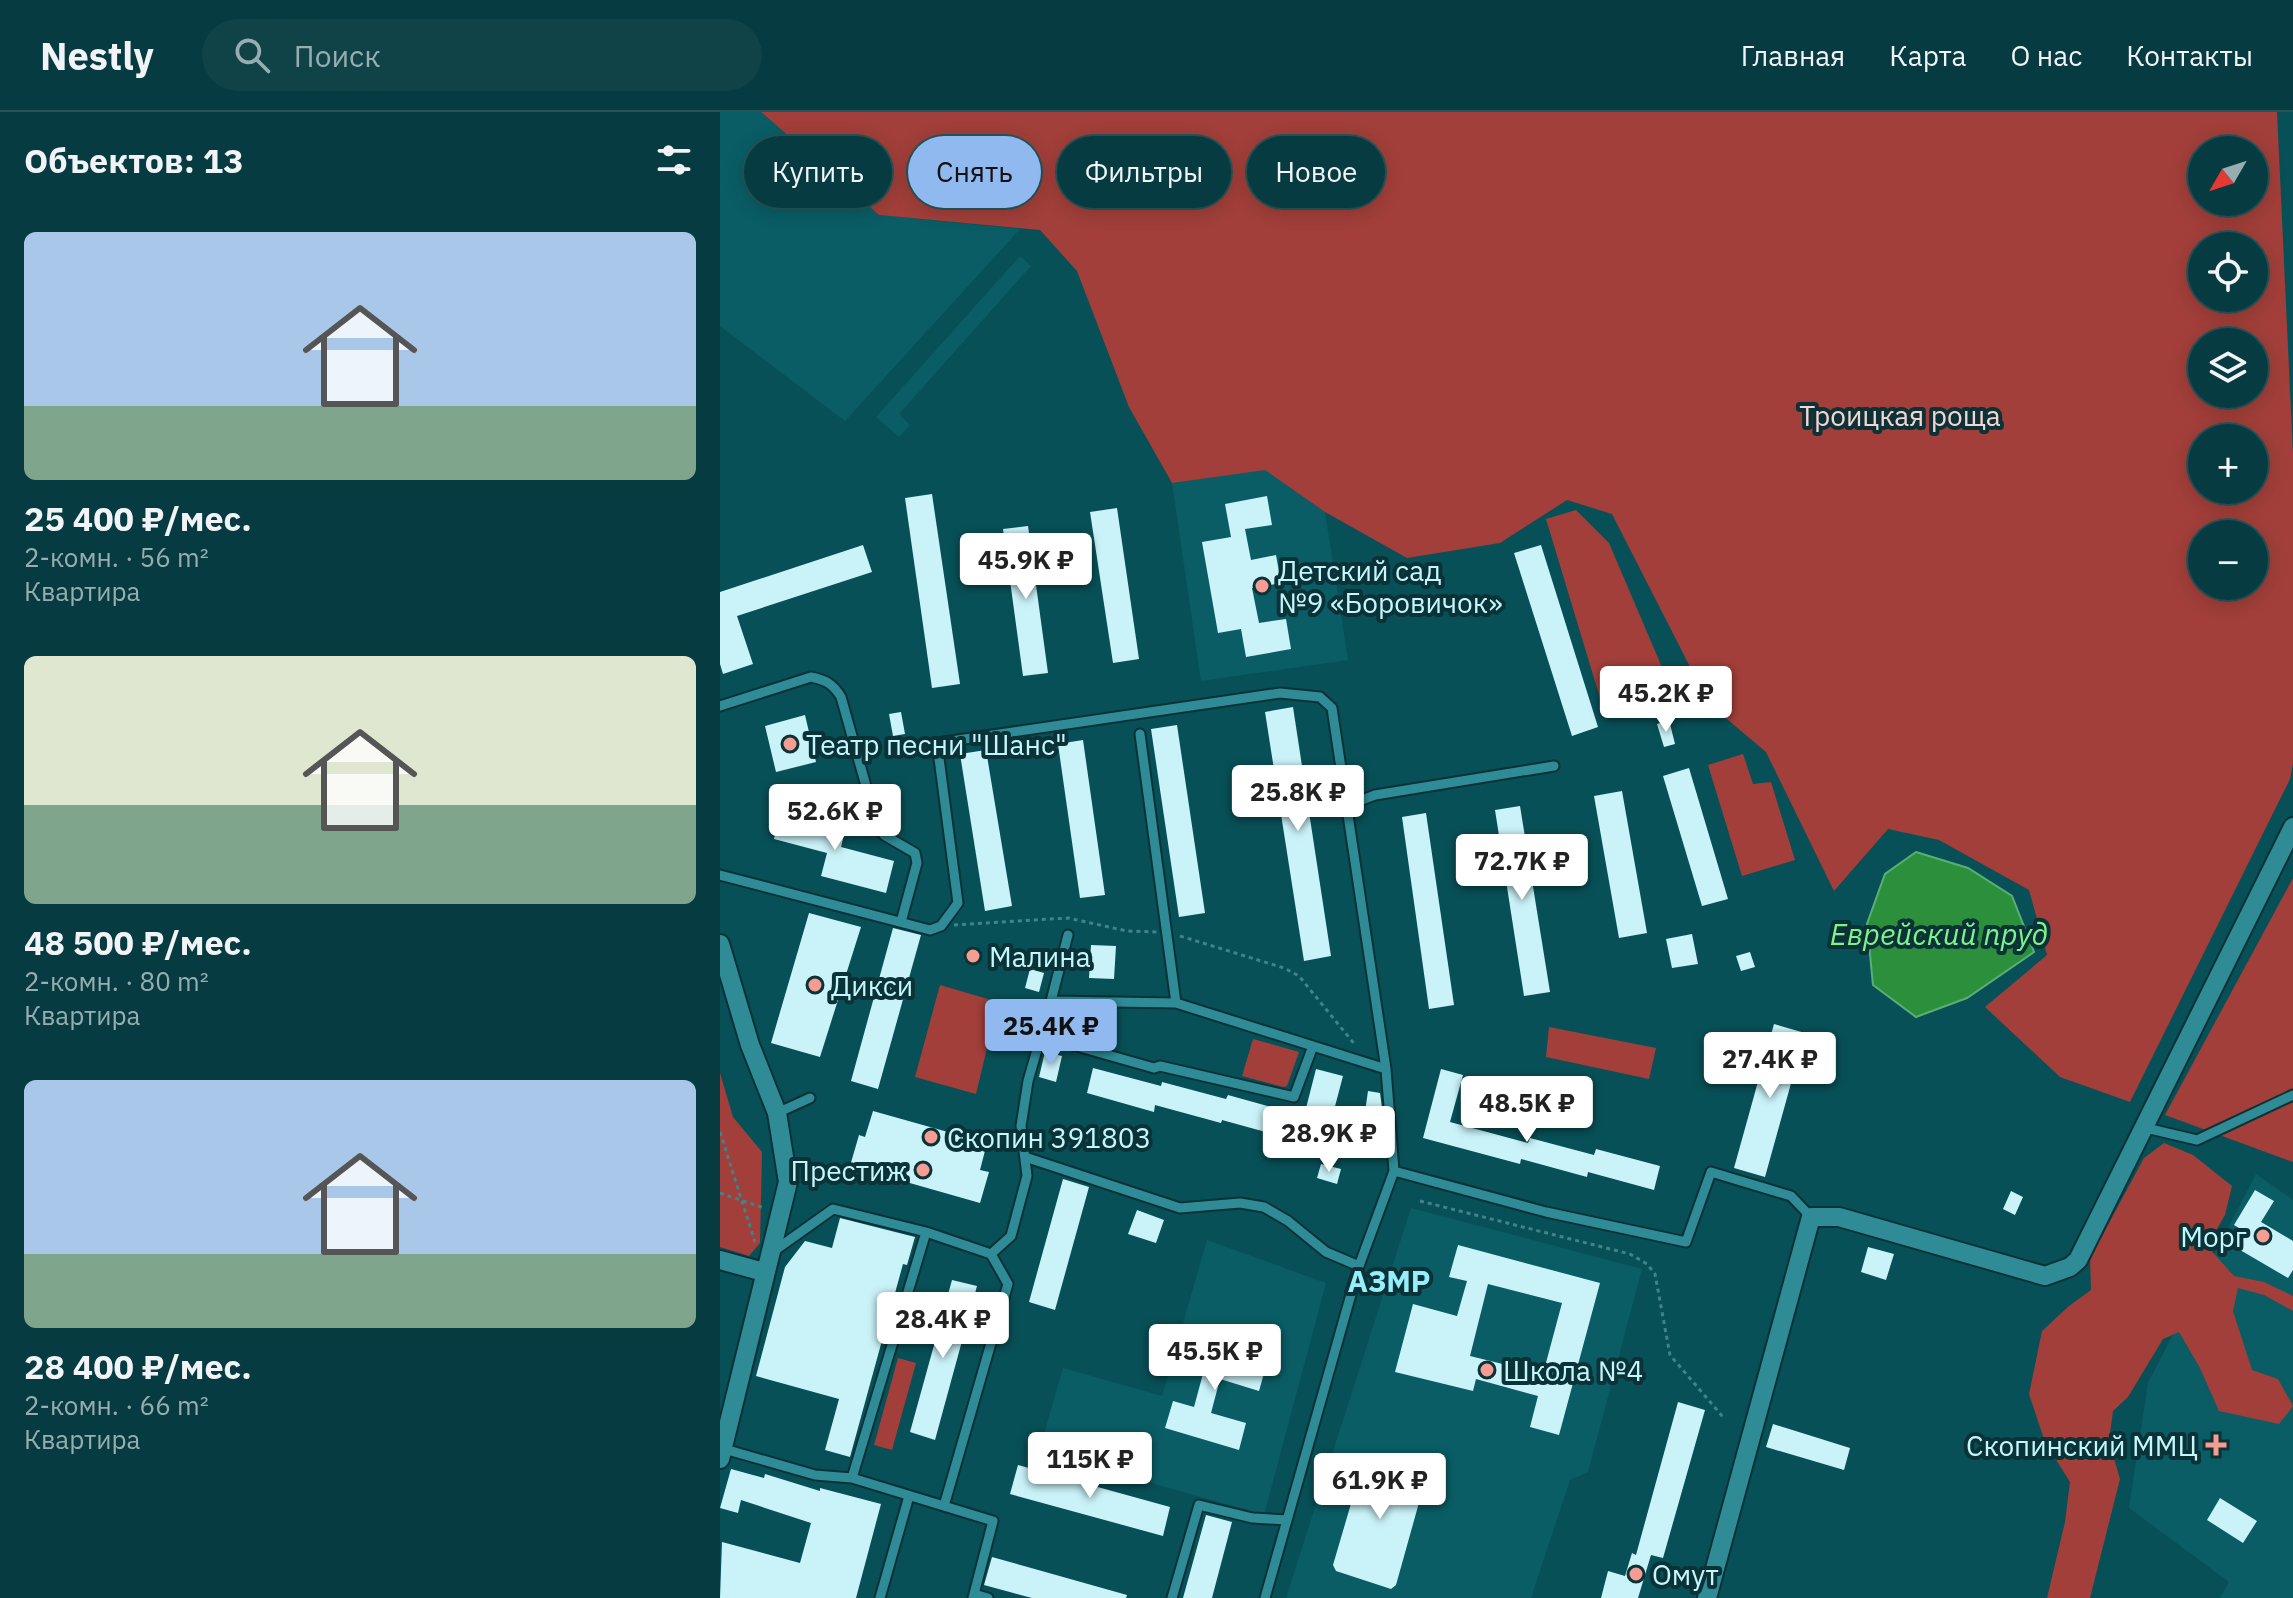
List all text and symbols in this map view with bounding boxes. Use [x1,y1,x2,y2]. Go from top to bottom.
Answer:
search box [202,19,762,91]
text: Nestly [40,31,154,80]
icon: search [230,33,274,77]
text: Поиск [294,36,381,75]
text: Главная [1741,37,1845,74]
text: Карта [1889,37,1966,74]
text: О нас [2010,37,2082,74]
text: Контакты [2126,37,2253,74]
chip: Купить [744,136,892,208]
chip: Снять [908,136,1041,208]
chip: Фильтры [1057,136,1231,208]
chip: Новое [1247,136,1385,208]
north arrow [2188,136,2268,216]
map controls [2188,136,2268,600]
text: Объектов: 13 [24,138,244,182]
icon: filters [652,138,696,182]
button: locate [2188,232,2268,312]
icon: home [288,284,432,428]
button: layers [2188,328,2268,408]
park label: Троицкая роща [1799,397,2001,434]
button: + [2188,424,2268,504]
text: 25 400 ₽/мес. [24,496,252,540]
button: − [2188,520,2268,600]
pin: 45.9K ₽ [952,533,1100,601]
text: 2-комн. · 56 m² [24,540,209,574]
text: 45.9K ₽ [978,542,1074,576]
place label: Детский сад №9 «Боровичок» [1278,552,1503,621]
text: Квартира [24,574,141,608]
marker: Детский сад №9 «Боровичок» [1253,577,1271,595]
pin: 45.2K ₽ [1592,666,1740,734]
text: 45.2K ₽ [1618,675,1714,709]
icon: home [288,708,432,852]
place label: Театр песни "Шанс" [806,726,1067,763]
marker: Театр песни "Шанс" [781,735,799,753]
pin: 25.8K ₽ [1224,765,1372,833]
text: 25.8K ₽ [1250,774,1346,808]
pin: 52.6K ₽ [761,784,909,852]
text: 52.6K ₽ [787,793,883,827]
pin: 72.7K ₽ [1448,834,1596,902]
text: 72.7K ₽ [1474,843,1570,877]
water label: Еврейский пруд [1830,914,2048,953]
text: 48 500 ₽/мес. [24,920,252,964]
place label: Малина [989,938,1091,975]
marker: Малина [964,947,982,965]
text: 2-комн. · 80 m² [24,964,209,998]
place label: Дикси [831,967,913,1004]
marker: Дикси [806,976,824,994]
text: Квартира [24,998,141,1032]
pin: 25.4K ₽ [977,999,1125,1067]
text: 25.4K ₽ [1003,1008,1099,1042]
pin: 27.4K ₽ [1696,1032,1844,1100]
text: 27.4K ₽ [1722,1041,1818,1075]
pin: 48.5K ₽ [1453,1076,1601,1144]
text: 48.5K ₽ [1479,1085,1575,1119]
pin: 28.9K ₽ [1255,1106,1403,1174]
text: 28.9K ₽ [1281,1115,1377,1149]
place label: Скопин 391803 [947,1119,1151,1156]
marker: Скопин 391803 [922,1128,940,1146]
icon: home [288,1132,432,1276]
place label: Престиж [791,1152,907,1189]
marker: Престиж [914,1161,932,1179]
place label: Морг [2180,1218,2247,1255]
marker: Морг [2254,1227,2272,1245]
district label: АЗМР [1347,1261,1431,1300]
pin: 28.4K ₽ [869,1292,1017,1360]
text: 28.4K ₽ [895,1301,991,1335]
pin: 45.5K ₽ [1141,1324,1289,1392]
text: 45.5K ₽ [1167,1333,1263,1367]
text: 28 400 ₽/мес. [24,1344,252,1388]
place label: Школа №4 [1503,1352,1643,1389]
marker: Школа №4 [1478,1361,1496,1379]
text: 2-комн. · 66 m² [24,1388,209,1422]
text: Квартира [24,1422,141,1456]
place label: Скопинский ММЦ [1966,1427,2198,1464]
pin: 115K ₽ [1025,1432,1155,1500]
marker: Скопинский ММЦ [2205,1434,2227,1456]
text: 115K ₽ [1046,1441,1134,1475]
pin: 61.9K ₽ [1306,1453,1454,1521]
text: 61.9K ₽ [1332,1462,1428,1496]
place label: Омут [1652,1556,1719,1593]
marker: Омут [1627,1565,1645,1583]

